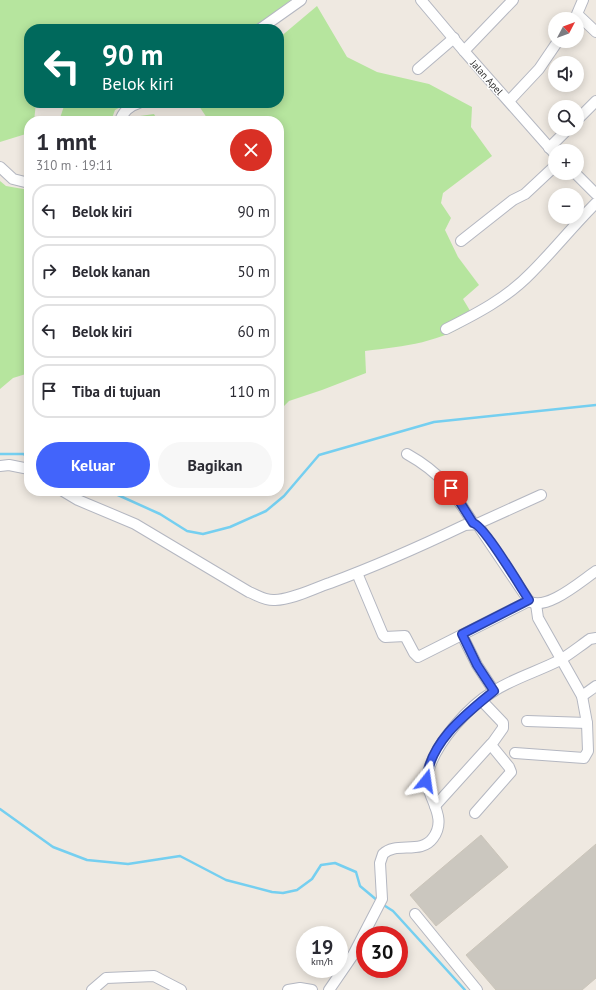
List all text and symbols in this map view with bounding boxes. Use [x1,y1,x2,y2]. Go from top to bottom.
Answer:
north arrow [548,12,584,48]
map controls [548,12,584,224]
text: 90 m [102,36,163,73]
icon: left [36,40,88,92]
street label: Jalan Apel [467,56,506,98]
button: sound [548,56,584,92]
text: Belok kiri [102,72,174,95]
button: search [548,100,584,136]
text: 1 mnt [36,126,96,157]
button: close [230,129,272,171]
button: + [548,144,584,180]
text: 310 m · 19:11 [36,157,113,174]
button: − [548,188,584,224]
icon: left [38,200,60,222]
text: Belok kiri [72,202,132,221]
text: 90 m [237,202,270,221]
icon: right [38,260,60,282]
text: Belok kanan [72,262,150,281]
text: 50 m [237,262,270,281]
icon: left [38,320,60,342]
text: Belok kiri [72,322,132,341]
text: 60 m [237,322,270,341]
icon: arrive [38,380,60,402]
text: Tiba di tujuan [72,382,161,401]
text: 110 m [229,382,270,401]
button: Keluar [36,442,150,488]
button: Bagikan [158,442,272,488]
pin [434,471,468,505]
icon: arrive [440,477,462,499]
position arrow [405,760,447,802]
speed limit sign: 30 [356,926,408,978]
text: 19 [311,934,333,960]
text: km/h [311,955,333,968]

